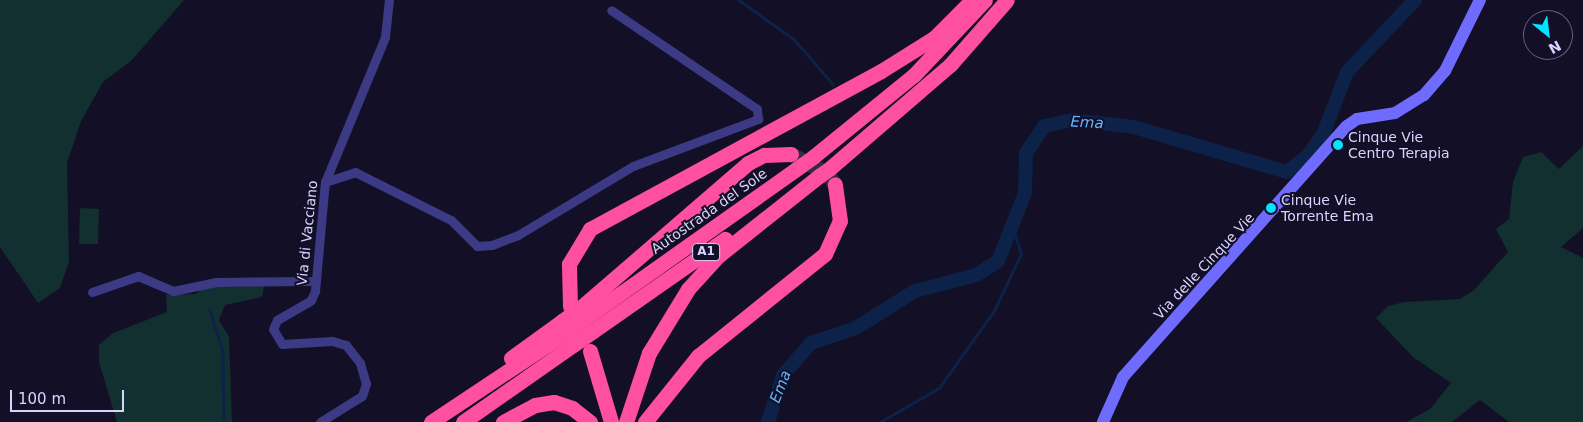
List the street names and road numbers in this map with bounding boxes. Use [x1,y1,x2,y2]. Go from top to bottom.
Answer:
street label: Autostrada del Sole [648,165,770,257]
street label: Via di Vacciano [293,180,321,286]
street label: Via delle Cinque Vie [1150,209,1258,323]
road number: A1 [691,242,721,262]

